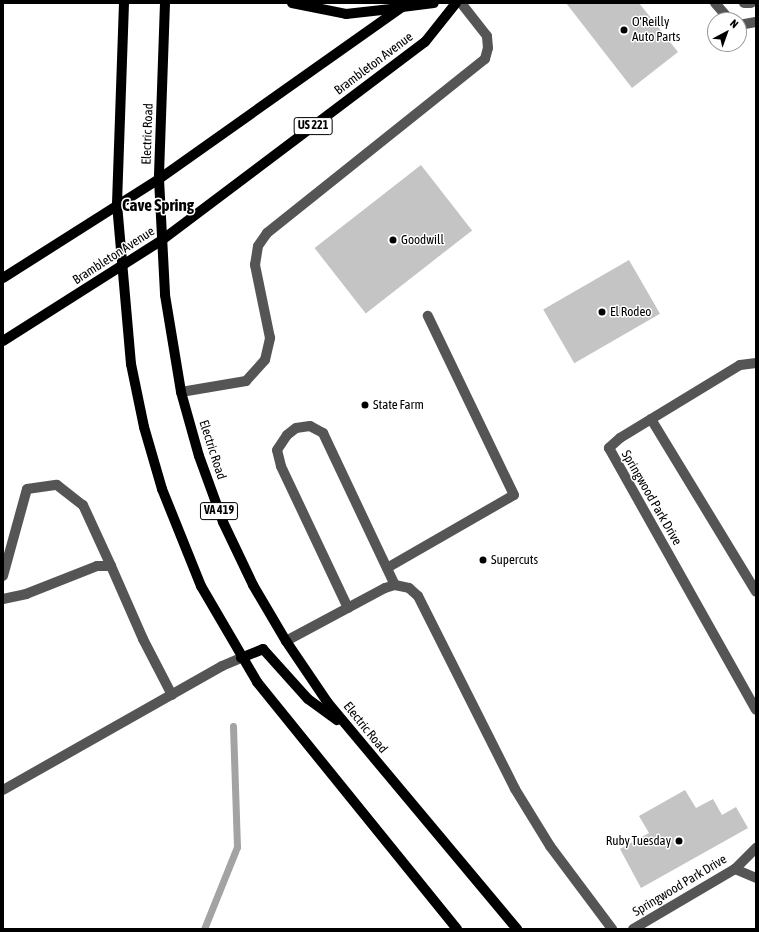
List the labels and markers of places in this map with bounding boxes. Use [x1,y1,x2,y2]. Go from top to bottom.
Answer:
place label: O'Reilly Auto Parts [632,15,680,46]
marker: O'Reilly Auto Parts [619,25,629,35]
place label: Goodwill [401,232,444,248]
marker: Goodwill [388,235,398,245]
place label: El Rodeo [610,304,651,320]
marker: El Rodeo [597,307,607,317]
place label: State Farm [373,397,424,413]
marker: State Farm [360,400,370,410]
place label: Supercuts [491,552,538,568]
marker: Supercuts [478,555,488,565]
place label: Ruby Tuesday [606,833,671,849]
marker: Ruby Tuesday [674,836,684,846]

